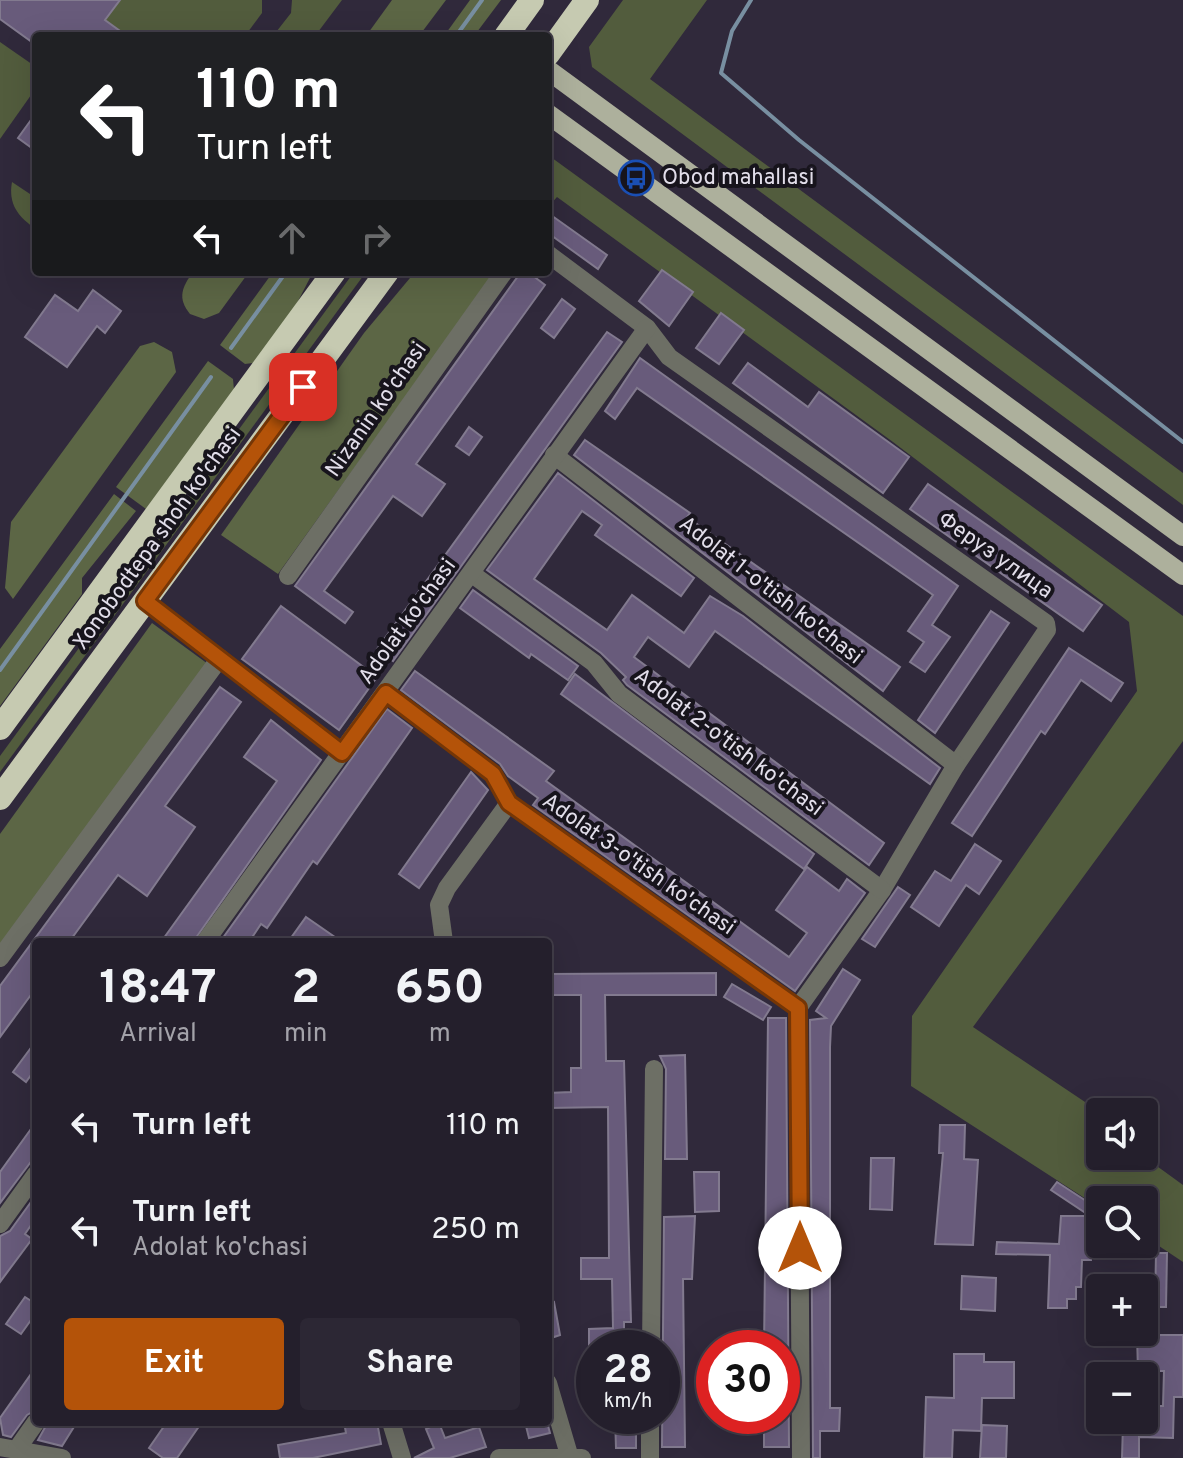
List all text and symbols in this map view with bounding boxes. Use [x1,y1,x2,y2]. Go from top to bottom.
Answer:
text: 110 m [196,58,341,128]
icon: left [64,64,168,168]
text: Turn left [196,127,333,173]
bus stop icon: Obod mahallasi [617,159,655,197]
place label: Obod mahallasi [662,165,814,192]
icon: left [186,216,230,260]
icon: ahead [270,216,314,260]
icon: right [354,216,398,260]
street label: Nizanin ko'chasi [320,337,434,483]
pin [269,353,337,421]
icon: arrive [281,365,325,409]
street label: Xonobodtepa shoh ko'chasi [68,422,248,656]
street label: Феруз улица [932,507,1058,605]
street label: Adolat 1-o'tish ko'chasi [673,511,867,671]
street label: Adolat ko'chasi [353,554,463,690]
street label: Adolat 2-o'tish ko'chasi [628,663,828,823]
street label: Adolat 3-o'tish ko'chasi [536,788,740,942]
text: 18:47 [99,960,217,1020]
text: 2 [291,960,320,1020]
text: 650 [395,960,485,1020]
text: Arrival [119,1018,197,1051]
text: min [284,1018,327,1051]
text: m [429,1018,451,1051]
map controls [1086,1098,1158,1434]
button: sound [1086,1098,1158,1170]
icon: left [64,1104,108,1148]
text: Turn left [132,1108,252,1145]
text: 110 m [446,1108,520,1145]
button: search [1086,1186,1158,1258]
text: Turn left [132,1195,252,1232]
position arrow [758,1206,842,1290]
icon: left [64,1208,108,1252]
text: 250 m [431,1212,520,1249]
text: Adolat ko'chasi [132,1232,308,1265]
button: + [1086,1274,1158,1346]
button: Exit [64,1318,284,1410]
button: Share [300,1318,520,1410]
speed limit sign: 30 [696,1330,800,1434]
text: 28 [603,1347,653,1397]
button: − [1086,1362,1158,1434]
text: km/h [604,1389,652,1415]

